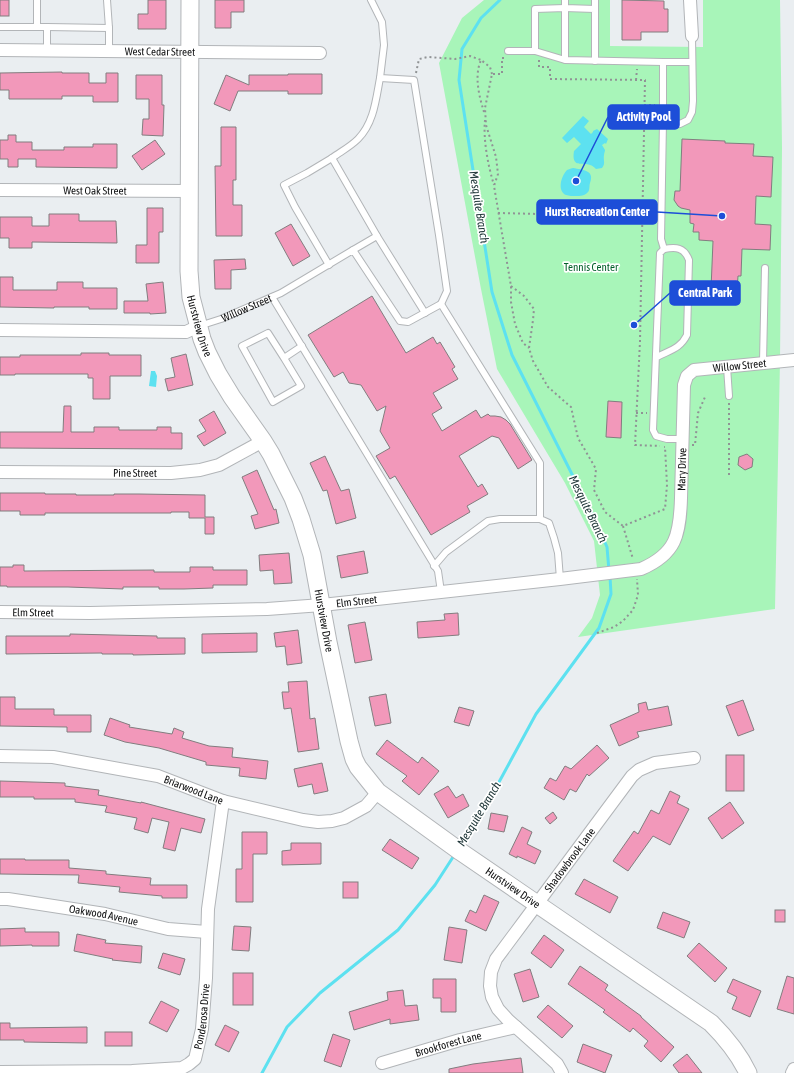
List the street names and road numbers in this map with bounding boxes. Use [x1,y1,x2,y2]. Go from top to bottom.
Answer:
street label: West Cedar Street [125,45,195,58]
street label: West Oak Street [63,184,127,197]
street label: Willow Street [220,292,274,324]
street label: Hurstview Drive [185,294,214,359]
street label: Willow Street [712,357,767,374]
street label: Mary Drive [675,448,688,491]
street label: Pine Street [113,467,157,479]
street label: Hurstview Drive [312,588,336,653]
street label: Elm Street [335,593,378,609]
street label: Elm Street [12,606,54,619]
street label: Briarwood Lane [162,773,225,807]
street label: Shadowbrook Lane [542,826,597,894]
street label: Hurstview Drive [483,865,543,910]
street label: Oakwood Avenue [68,903,140,928]
street label: Ponderosa Drive [191,983,212,1051]
street label: Brookforest Lane [414,1029,483,1059]

